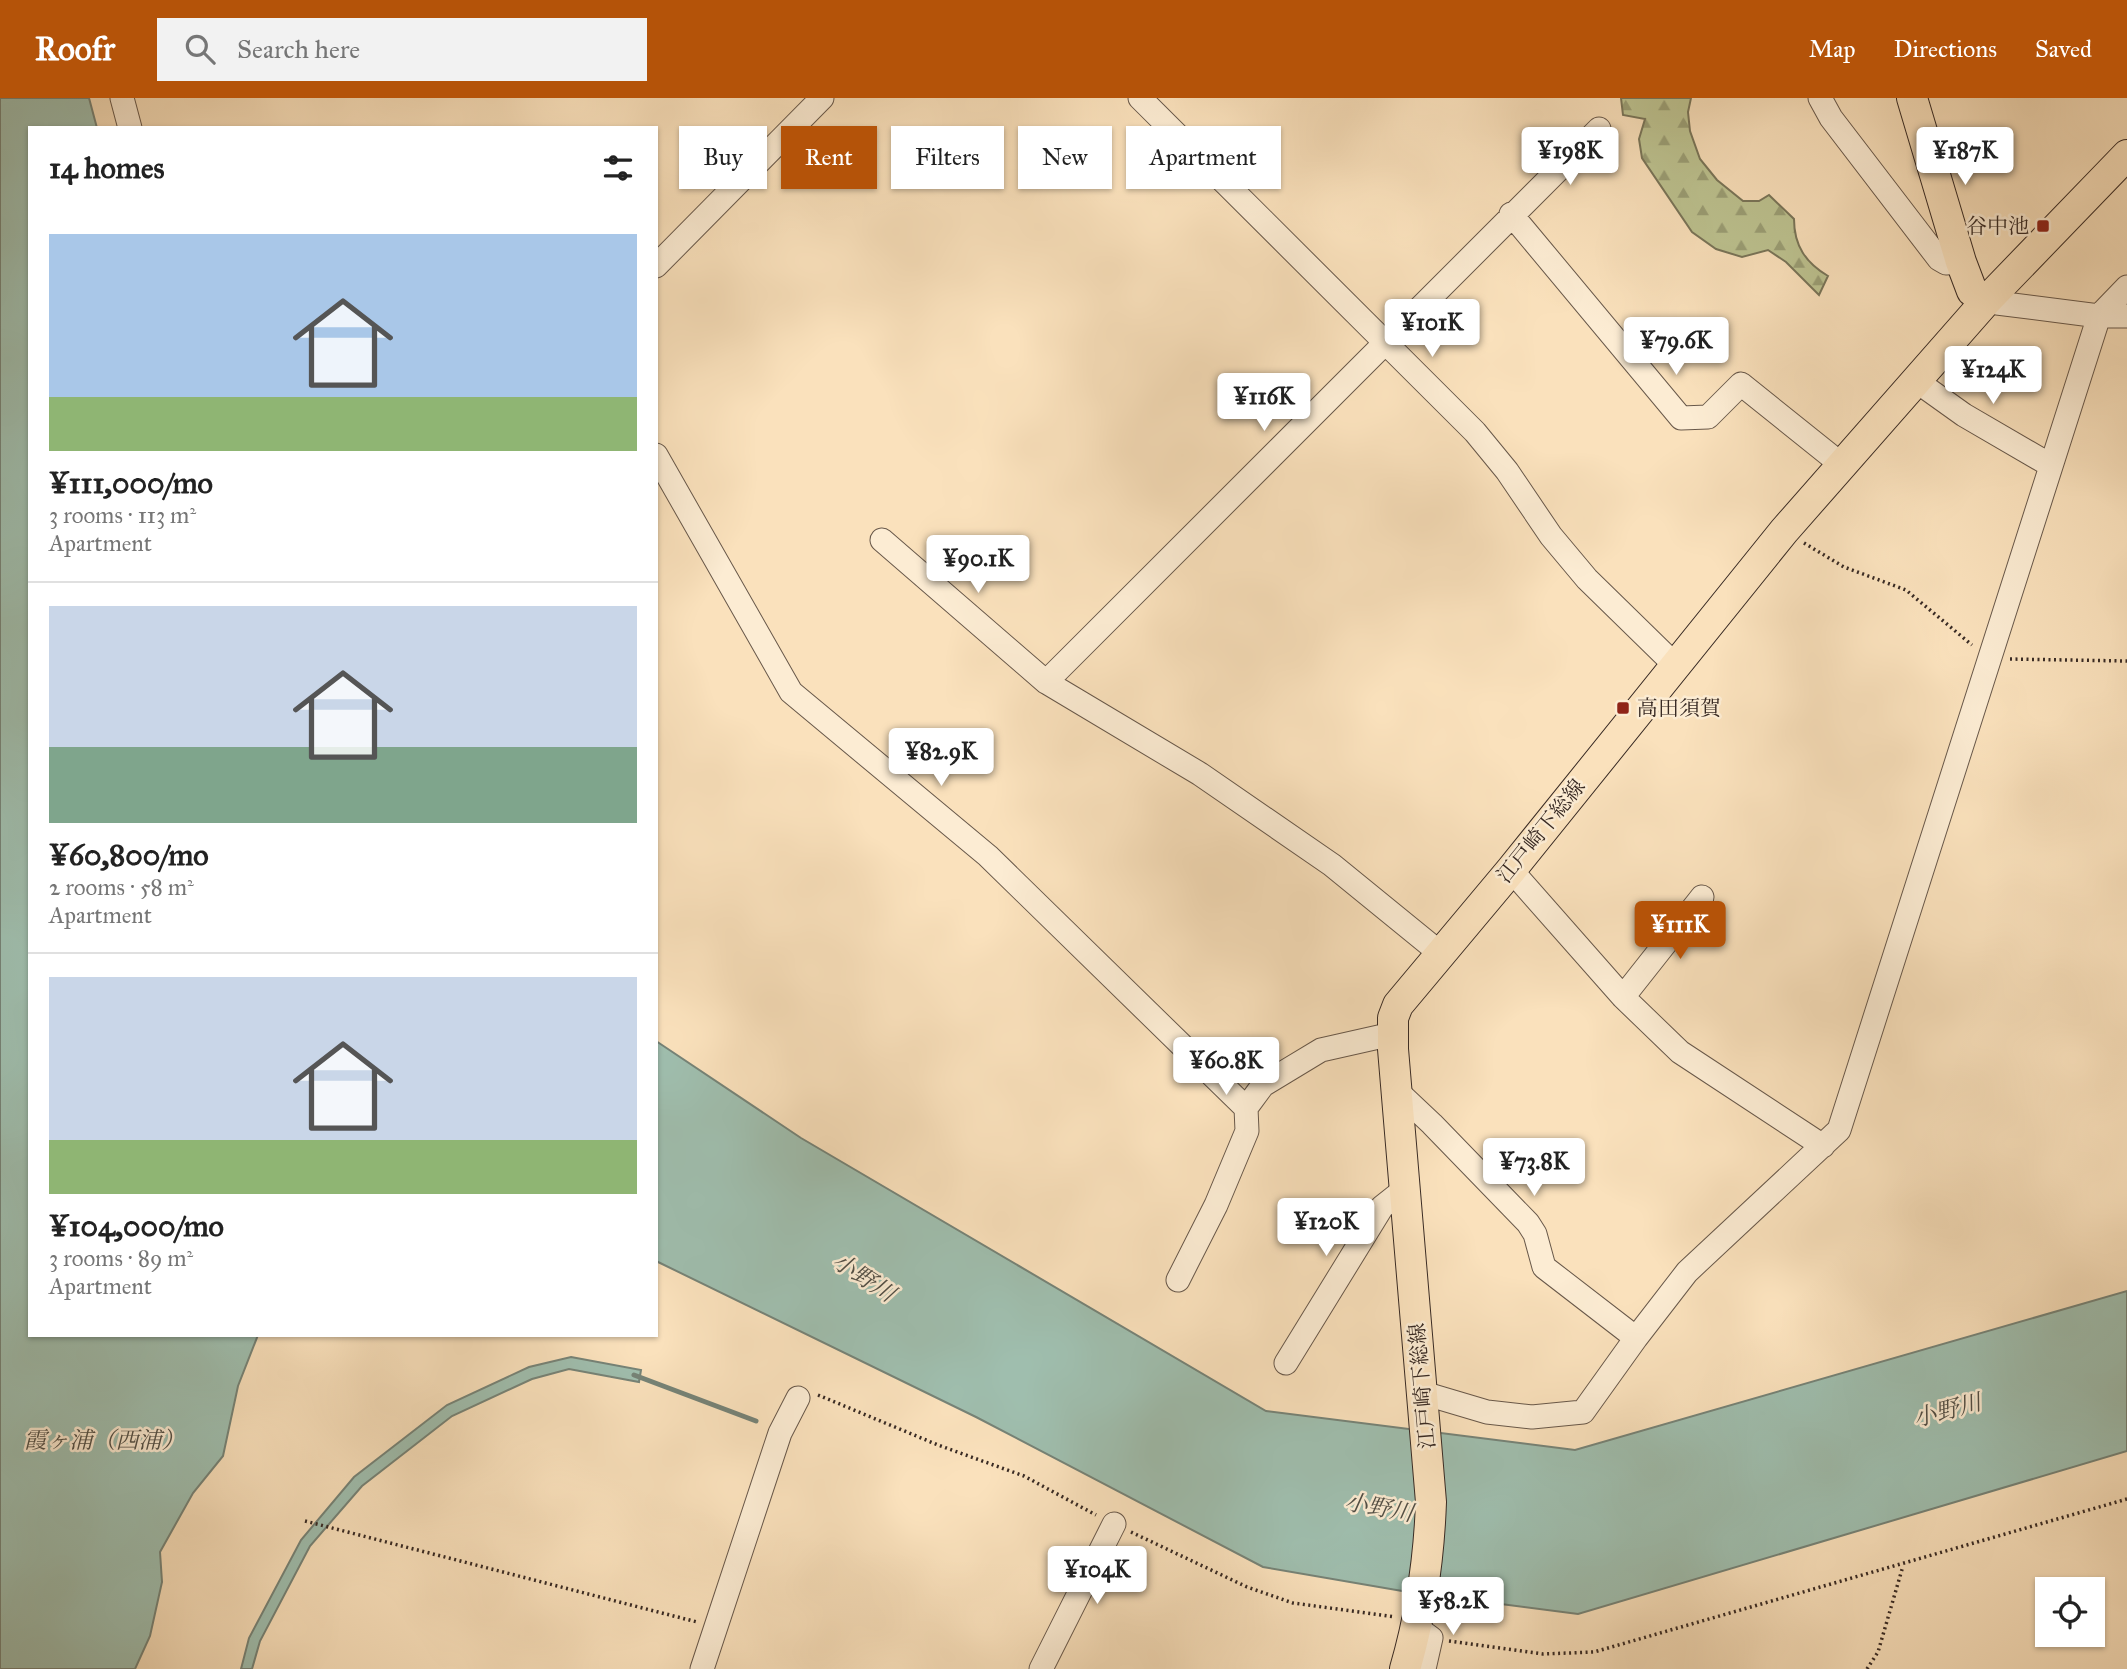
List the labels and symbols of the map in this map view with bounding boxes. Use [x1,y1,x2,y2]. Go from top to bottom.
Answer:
pin: ¥198K [1521,127,1619,187]
pin: ¥187K [1916,127,2014,187]
place label: 谷中池 [1966,213,2029,239]
marker: 谷中池 [2035,218,2051,234]
pin: ¥101K [1383,300,1481,359]
pin: ¥79.6K [1619,317,1733,377]
pin: ¥124K [1944,346,2042,406]
pin: ¥116K [1215,374,1313,433]
pin: ¥90.1K [921,536,1035,595]
place label: 高田須賀 [1637,695,1721,721]
marker: 高田須賀 [1615,700,1631,716]
pin: ¥82.9K [884,728,998,788]
street label: 江戸崎下総線 [1491,774,1591,888]
pin: ¥111K [1631,902,1729,961]
pin: ¥60.8K [1169,1038,1283,1097]
pin: ¥73.8K [1477,1138,1591,1198]
pin: ¥120K [1277,1198,1375,1258]
water label: 小野川 [827,1246,903,1309]
street label: 江戸崎下総線 [1404,1322,1440,1450]
water label: 小野川 [1910,1387,1987,1432]
water label: 霞ヶ浦（西浦） [24,1426,185,1454]
water label: 小野川 [1343,1487,1418,1527]
pin: ¥104K [1048,1546,1146,1606]
pin: ¥58.2K [1396,1578,1510,1637]

